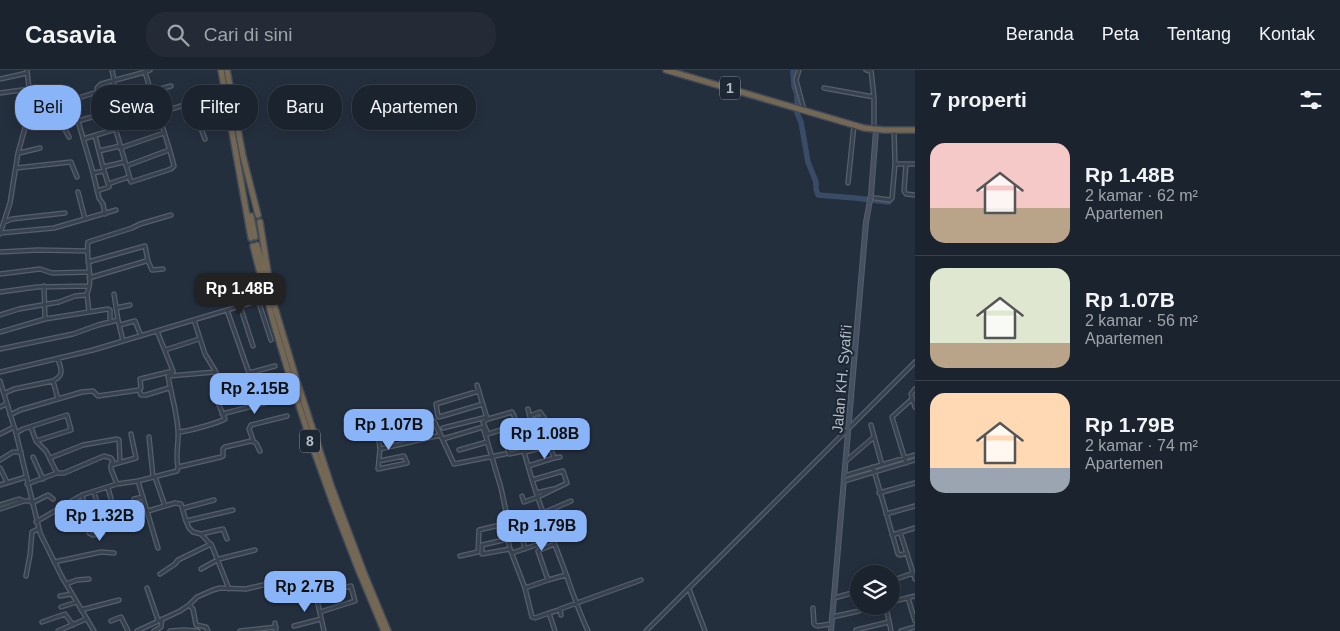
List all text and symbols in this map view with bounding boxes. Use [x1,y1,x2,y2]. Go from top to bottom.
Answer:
search box [146,12,496,57]
text: Casavia [25,21,116,48]
icon: search [164,21,192,49]
text: Cari di sini [204,24,292,45]
text: Beranda [1006,24,1074,44]
text: Peta [1102,24,1139,44]
text: Tentang [1167,24,1231,44]
text: Kontak [1259,24,1315,44]
road number: 1 [720,77,740,100]
chip: Beli [15,85,81,130]
chip: Sewa [91,85,172,130]
chip: Filter [182,85,258,130]
chip: Baru [268,85,342,130]
chip: Apartemen [352,85,476,130]
icon: filters [1297,86,1325,114]
text: 7 properti [930,88,1027,111]
icon: home [970,163,1030,223]
text: Rp 1.48B [1085,163,1175,186]
text: 2 kamar · 62 m² [1085,187,1198,204]
text: Apartemen [1085,205,1163,222]
pin: Rp 1.48B [188,272,292,315]
text: Rp 1.48B [206,280,274,297]
icon: home [970,288,1030,348]
text: Rp 1.07B [1085,288,1175,311]
text: 2 kamar · 56 m² [1085,312,1198,329]
street label: Jalan KH. Syafi'i [828,324,855,434]
text: Apartemen [1085,330,1163,347]
pin: Rp 2.15B [203,372,307,415]
text: Rp 2.15B [221,380,289,397]
pin: Rp 1.07B [337,408,441,451]
icon: home [970,413,1030,473]
text: Rp 1.79B [1085,413,1175,436]
text: Rp 1.07B [355,416,423,433]
pin: Rp 1.08B [493,418,597,460]
text: Rp 1.08B [511,425,579,442]
road number: 8 [300,430,320,452]
text: 2 kamar · 74 m² [1085,437,1198,454]
text: Apartemen [1085,455,1163,472]
pin: Rp 1.32B [48,500,152,542]
text: Rp 1.32B [66,507,134,524]
pin: Rp 1.79B [490,510,594,552]
text: Rp 1.79B [508,517,576,534]
map controls [850,565,900,615]
button: layers [850,565,900,615]
pin: Rp 2.7B [259,570,351,613]
text: Rp 2.7B [275,578,335,595]

